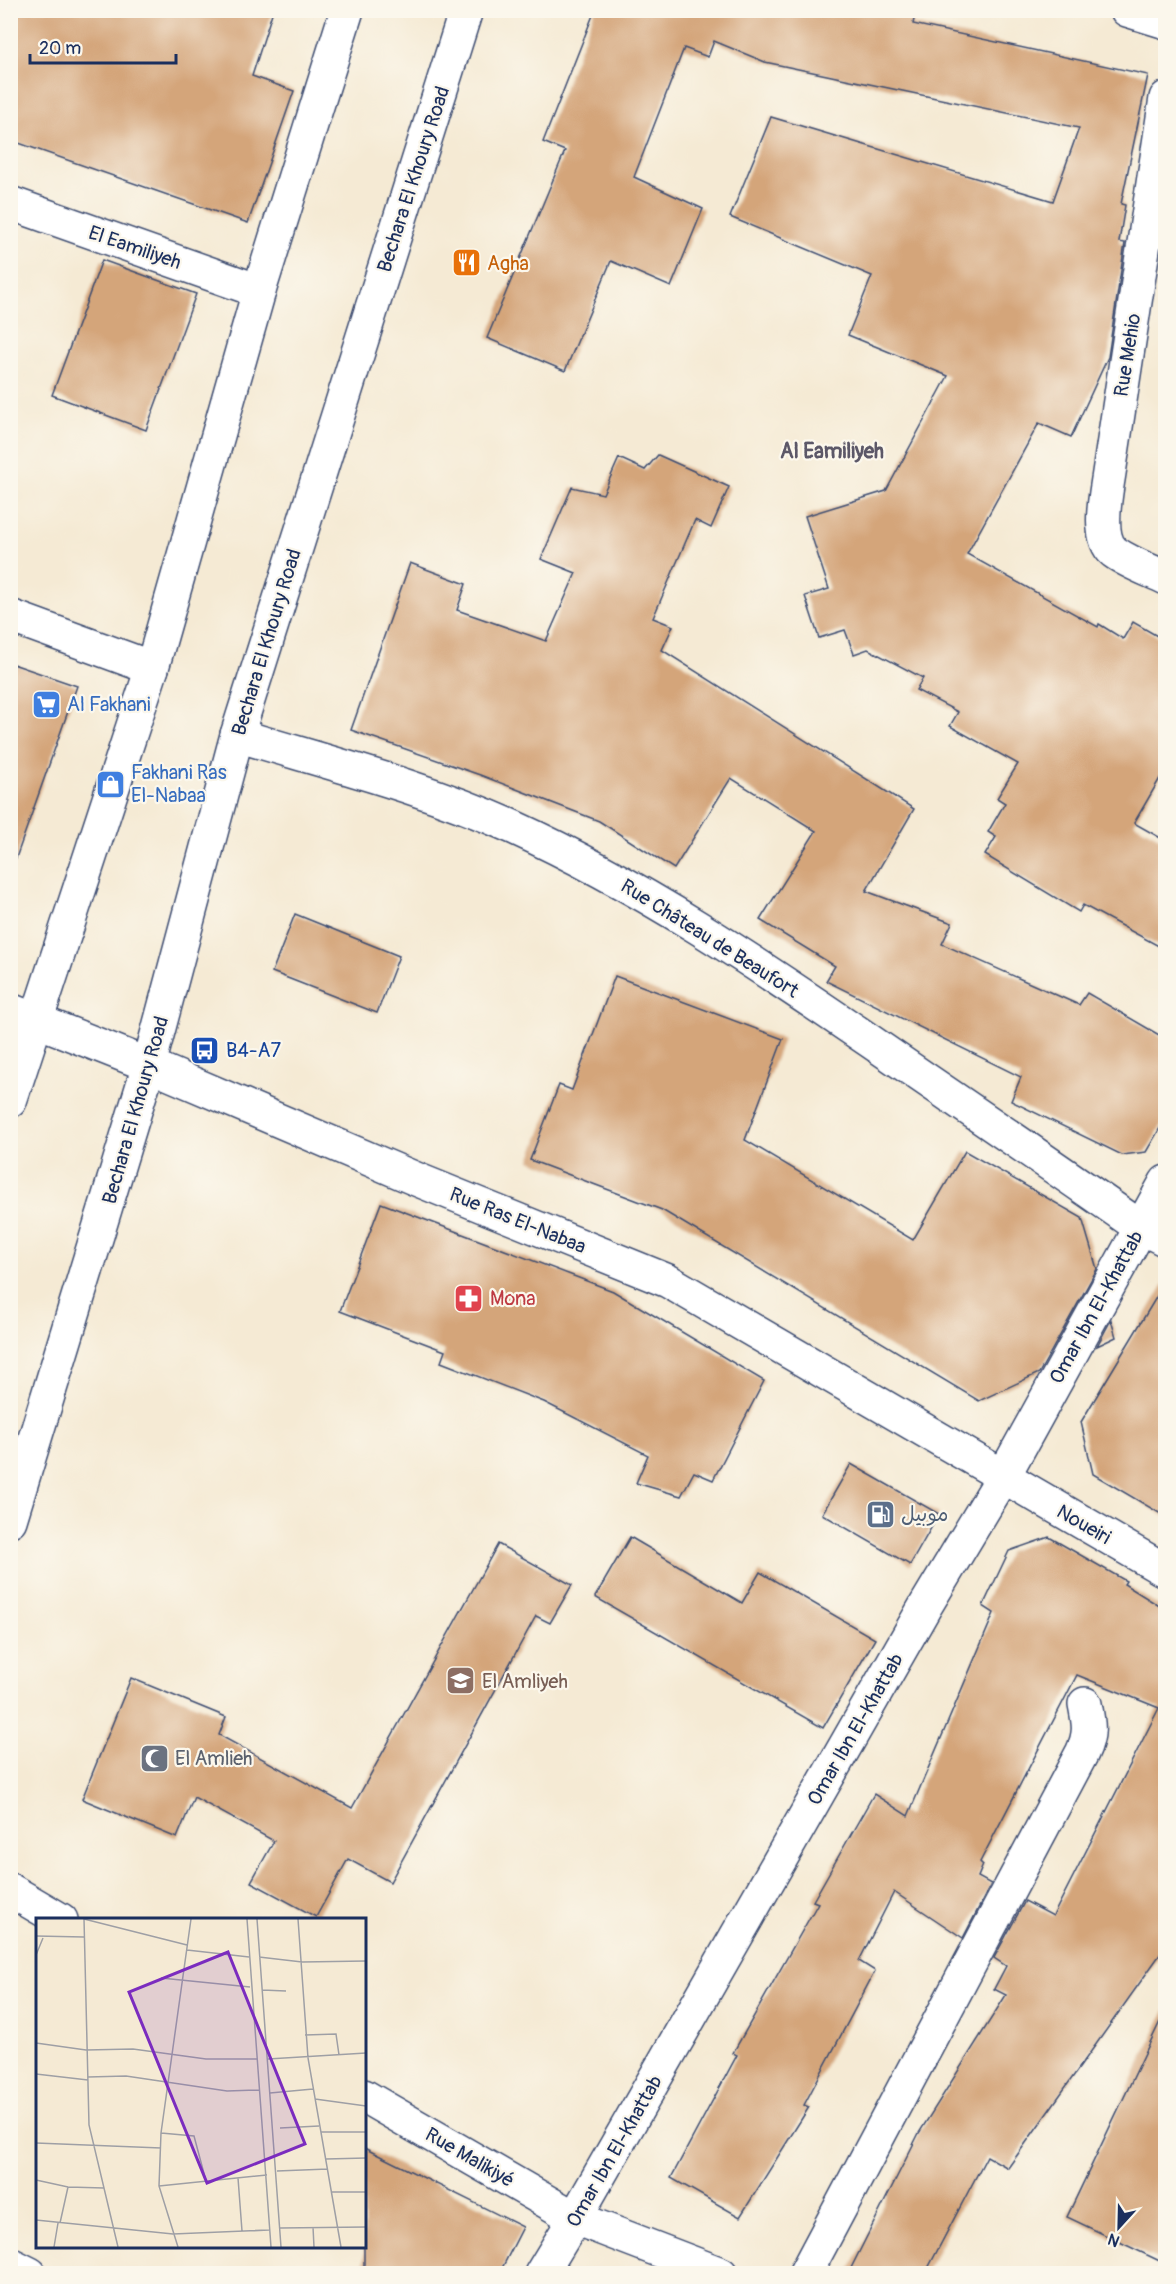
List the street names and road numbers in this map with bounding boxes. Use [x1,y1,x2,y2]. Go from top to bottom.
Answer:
street label: Bechara El Khoury Road [372,83,455,275]
street label: El Eamiliyeh [85,220,185,275]
street label: Rue Mehio [1109,311,1146,399]
street label: Bechara El Khoury Road [226,546,307,739]
street label: Rue Château de Beaufort [616,873,804,1004]
street label: Bechara El Khoury Road [97,1013,174,1207]
street label: Rue Ras El-Nabaa [446,1182,590,1259]
street label: Omar Ibn El-Khattab [1044,1226,1149,1388]
street label: Noueiri [1052,1499,1115,1550]
street label: Omar Ibn El-Khattab [802,1649,909,1810]
street label: Omar Ibn El-Khattab [561,2071,668,2232]
street label: Rue Malikiyé [421,2122,519,2193]

